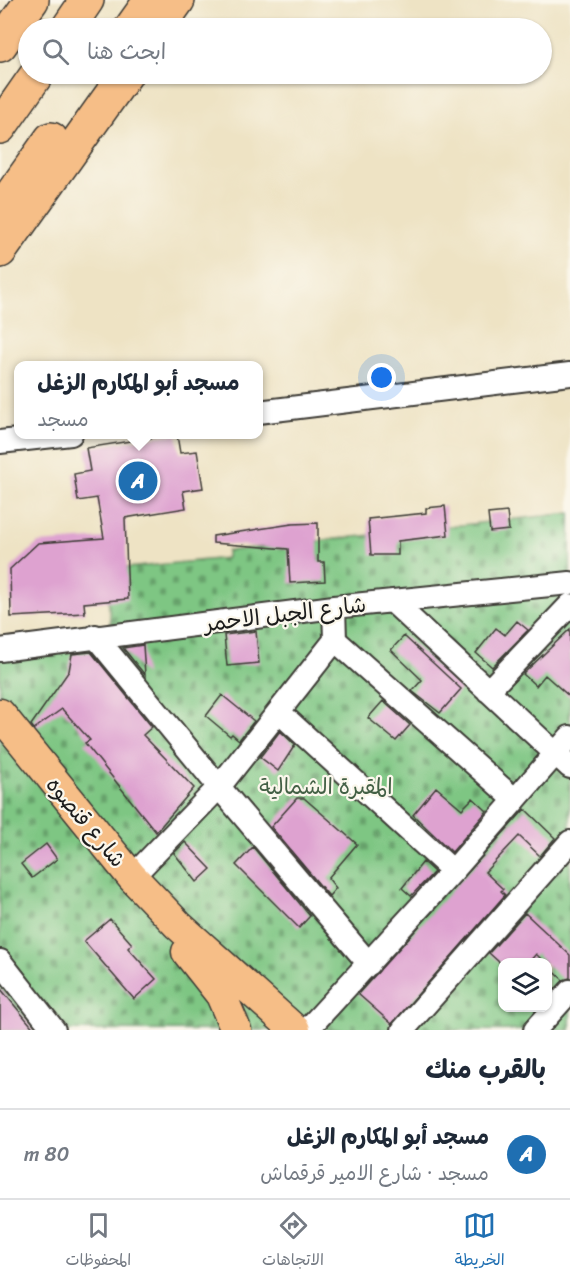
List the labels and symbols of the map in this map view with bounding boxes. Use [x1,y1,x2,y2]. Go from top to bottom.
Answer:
your location [367,363,396,392]
pin: A [118,458,158,504]
street label: شارع الجبل الاحمر [200,585,368,644]
street label: شارع قنصوه [36,767,136,877]
park label: المقبرة الشمالية [259,767,393,806]

